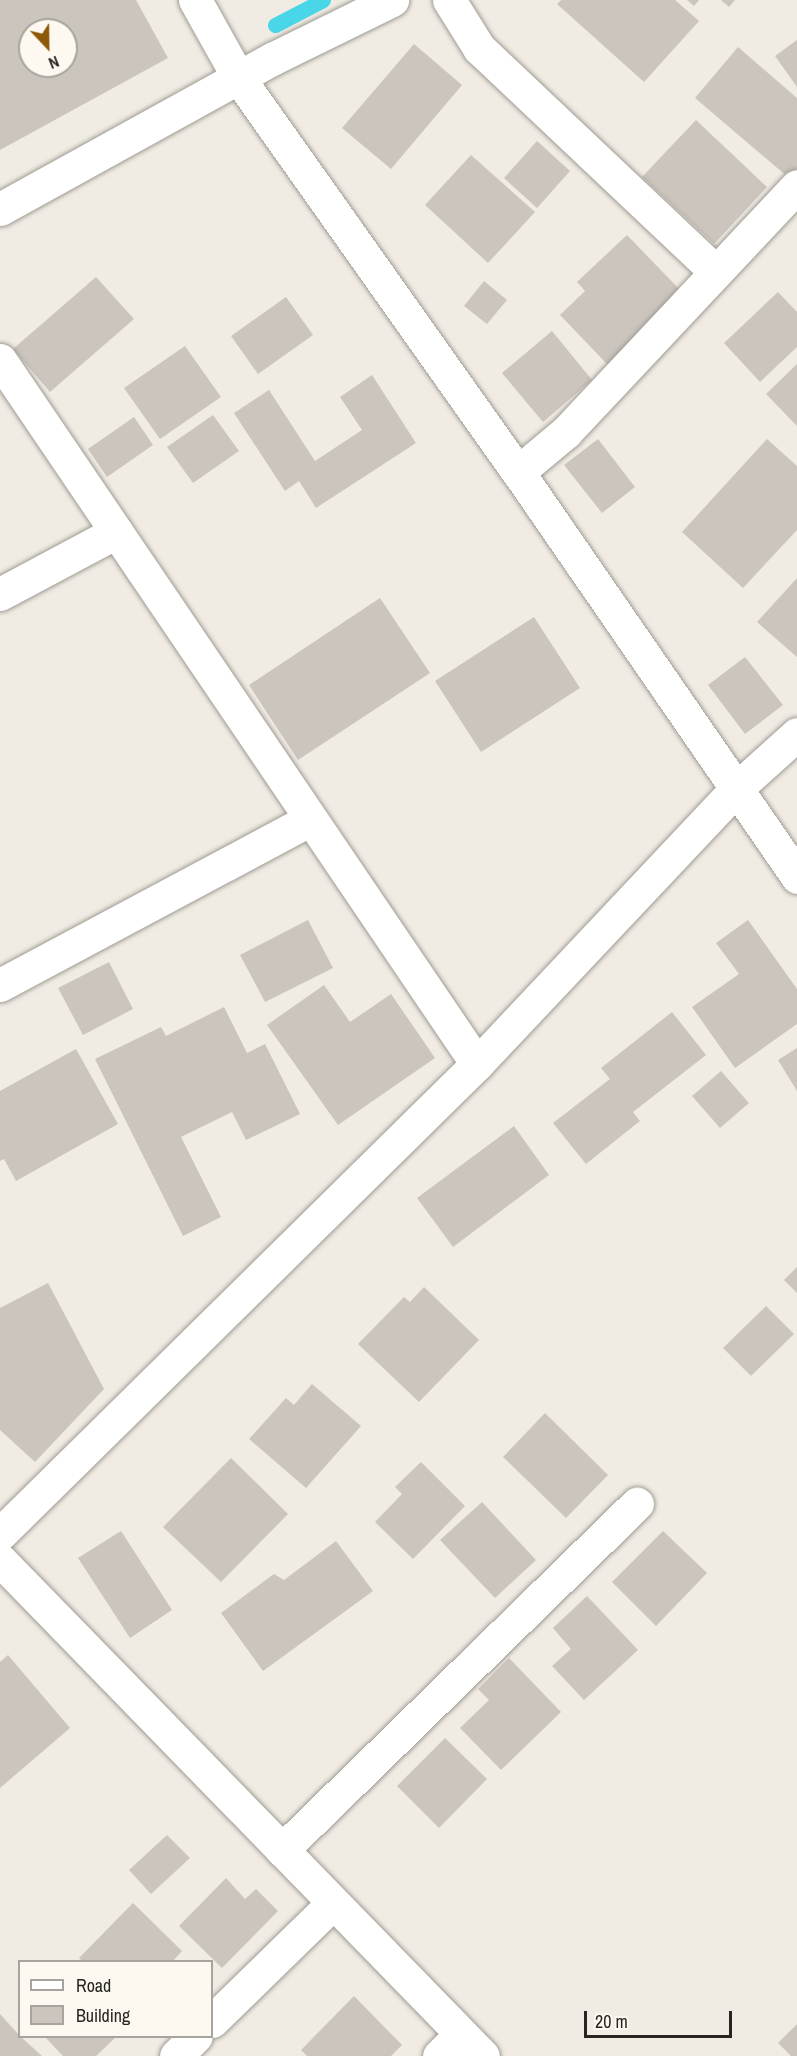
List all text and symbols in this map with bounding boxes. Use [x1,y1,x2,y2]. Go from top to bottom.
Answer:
north arrow [18,18,78,78]
text: N [45,51,63,75]
legend [18,1960,213,2038]
text: Road [76,1973,111,1998]
scale bar [587,1999,736,2037]
text: Building [76,2003,130,2028]
text: 20 m [595,2009,628,2034]

